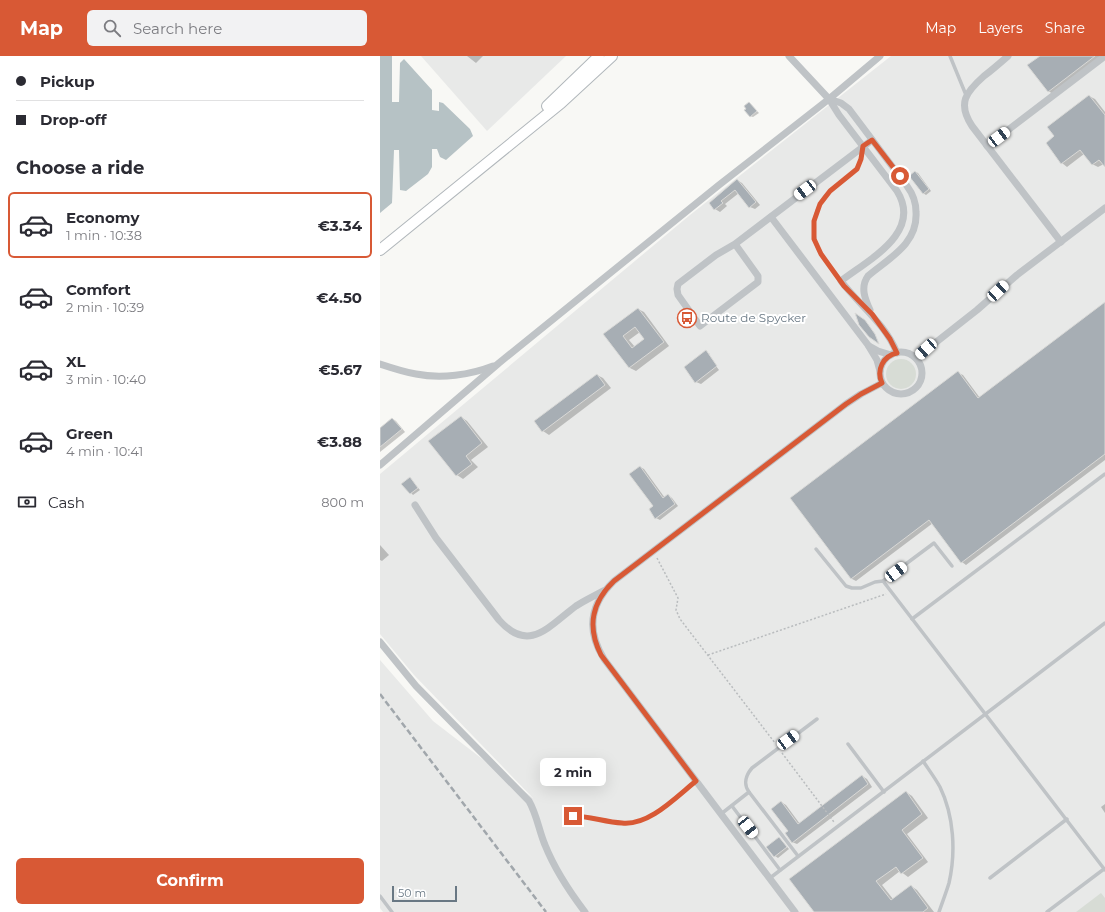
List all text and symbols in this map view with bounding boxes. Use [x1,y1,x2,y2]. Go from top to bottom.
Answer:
search box [87,10,367,46]
text: Map [20,17,63,40]
icon: search [101,17,123,39]
text: Search here [133,19,222,38]
text: Map [925,19,956,37]
text: Layers [978,19,1023,37]
text: Share [1045,19,1085,37]
text: Pickup [40,72,95,91]
text: Drop-off [40,110,107,129]
car [986,125,1012,149]
text: Choose a ride [16,157,144,179]
route start [891,167,909,185]
car [792,178,818,202]
icon: car [18,207,54,243]
text: Economy [66,208,139,227]
text: €3.34 [318,216,362,235]
text: 1 min · 10:38 [66,227,142,243]
car [985,278,1011,304]
icon: car [18,279,54,315]
text: Comfort [66,280,131,299]
text: €4.50 [316,288,362,307]
text: 2 min · 10:39 [66,299,144,315]
bus stop icon: Route de Spycker [676,307,698,329]
place label: Route de Spycker [701,310,806,325]
car [913,337,939,361]
icon: car [18,351,54,387]
text: XL [66,352,85,371]
text: €5.67 [319,360,362,379]
text: 3 min · 10:40 [66,371,146,387]
icon: car [18,423,54,459]
text: Green [66,424,113,443]
text: €3.88 [317,432,362,451]
text: 4 min · 10:41 [66,443,143,459]
icon: cash [16,491,38,513]
text: Cash [48,493,85,512]
text: 800 m [321,494,364,510]
car [883,560,909,584]
car [775,728,801,752]
callout: 2 min [540,758,606,786]
text: 2 min [554,764,592,780]
route end [564,807,582,825]
car [736,814,760,840]
button: Confirm [16,858,364,904]
scale bar [392,884,457,903]
text: 50 m [398,886,426,900]

